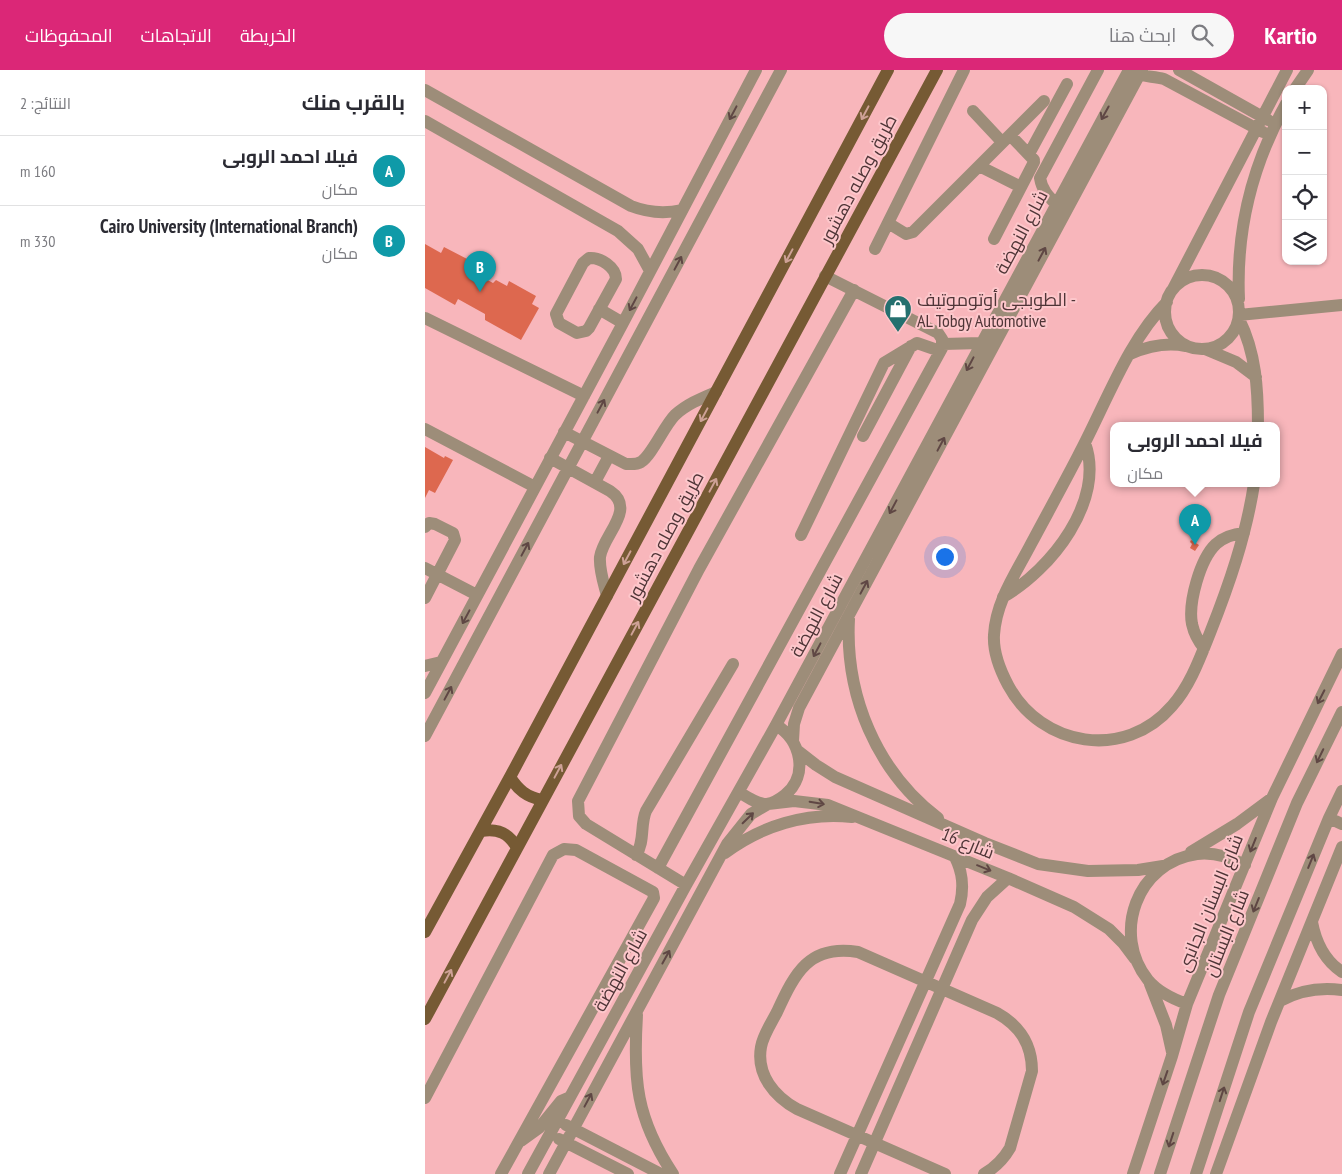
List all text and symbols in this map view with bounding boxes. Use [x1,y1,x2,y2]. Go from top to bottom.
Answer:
search box [884,13,1234,58]
text: Kartio [1264,20,1317,51]
icon: search [1188,21,1216,49]
text: ابحث هنا [1109,23,1176,47]
text: المحفوظات [25,24,113,47]
text: الاتجاهات [141,24,212,47]
text: الخريطة [240,24,296,47]
map controls [1282,85,1327,265]
button: + [1282,85,1327,130]
text: بالقرب منك [302,89,405,116]
text: النتائج: 2 [20,93,71,113]
one-way arrow [728,105,737,120]
one-way arrow [860,105,869,120]
one-way arrow [1100,105,1110,120]
street label: طريق وصله دهشور [814,111,903,249]
button: − [1282,130,1327,175]
text: فيلا احمد الروبى [222,144,358,168]
text: 160 m [20,161,55,181]
text: A [385,161,393,181]
button: locate [1282,175,1327,220]
text: مكان [322,179,358,199]
street label: شارع النهضة [989,186,1053,278]
text: Cairo University (International Branch) [100,214,358,238]
button: layers [1282,220,1327,265]
text: 330 m [20,231,55,251]
text: B [385,231,393,251]
text: مكان [322,243,358,263]
one-way arrow [1038,248,1048,262]
one-way arrow [783,249,793,263]
pin: B [464,251,496,292]
one-way arrow [673,255,683,270]
place label: الطوبجى أوتوموتيف - AL Tobgy Automotive [917,288,1076,332]
shop icon: الطوبجى أوتوموتيف - AL Tobgy Automotive [883,294,913,333]
one-way arrow [628,296,638,311]
one-way arrow [965,356,975,371]
one-way arrow [597,399,606,414]
one-way arrow [699,407,708,422]
popup [1110,422,1280,487]
text: فيلا احمد الروبى [1127,428,1263,452]
one-way arrow [937,437,946,452]
text: مكان [1127,463,1163,483]
street label: طريق وصله دهشور [621,468,710,606]
one-way arrow [708,478,718,493]
one-way arrow [888,499,897,514]
pin: A [1179,504,1211,545]
one-way arrow [520,543,530,557]
your location [932,544,958,570]
one-way arrow [622,551,632,566]
street label: شارع النهضة [784,569,848,661]
one-way arrow [860,581,870,595]
one-way arrow [461,609,471,624]
one-way arrow [630,620,640,635]
one-way arrow [811,642,821,657]
one-way arrow [443,685,453,700]
one-way arrow [1316,690,1326,705]
one-way arrow [1315,748,1324,763]
one-way arrow [553,763,563,778]
one-way arrow [808,798,824,808]
one-way arrow [742,812,755,824]
street label: شارع 16 [938,822,998,865]
street label: شارع البستان الجانبى [1173,831,1247,975]
one-way arrow [1248,837,1257,852]
one-way arrow [1307,854,1316,869]
one-way arrow [976,864,991,874]
street label: شارع البستان [1199,886,1253,980]
one-way arrow [1251,897,1261,912]
street label: شارع النهضة [588,924,653,1016]
one-way arrow [661,950,671,965]
one-way arrow [443,968,453,983]
one-way arrow [1159,1070,1169,1086]
one-way arrow [1218,1087,1227,1103]
one-way arrow [584,1094,594,1108]
one-way arrow [1165,1131,1175,1147]

